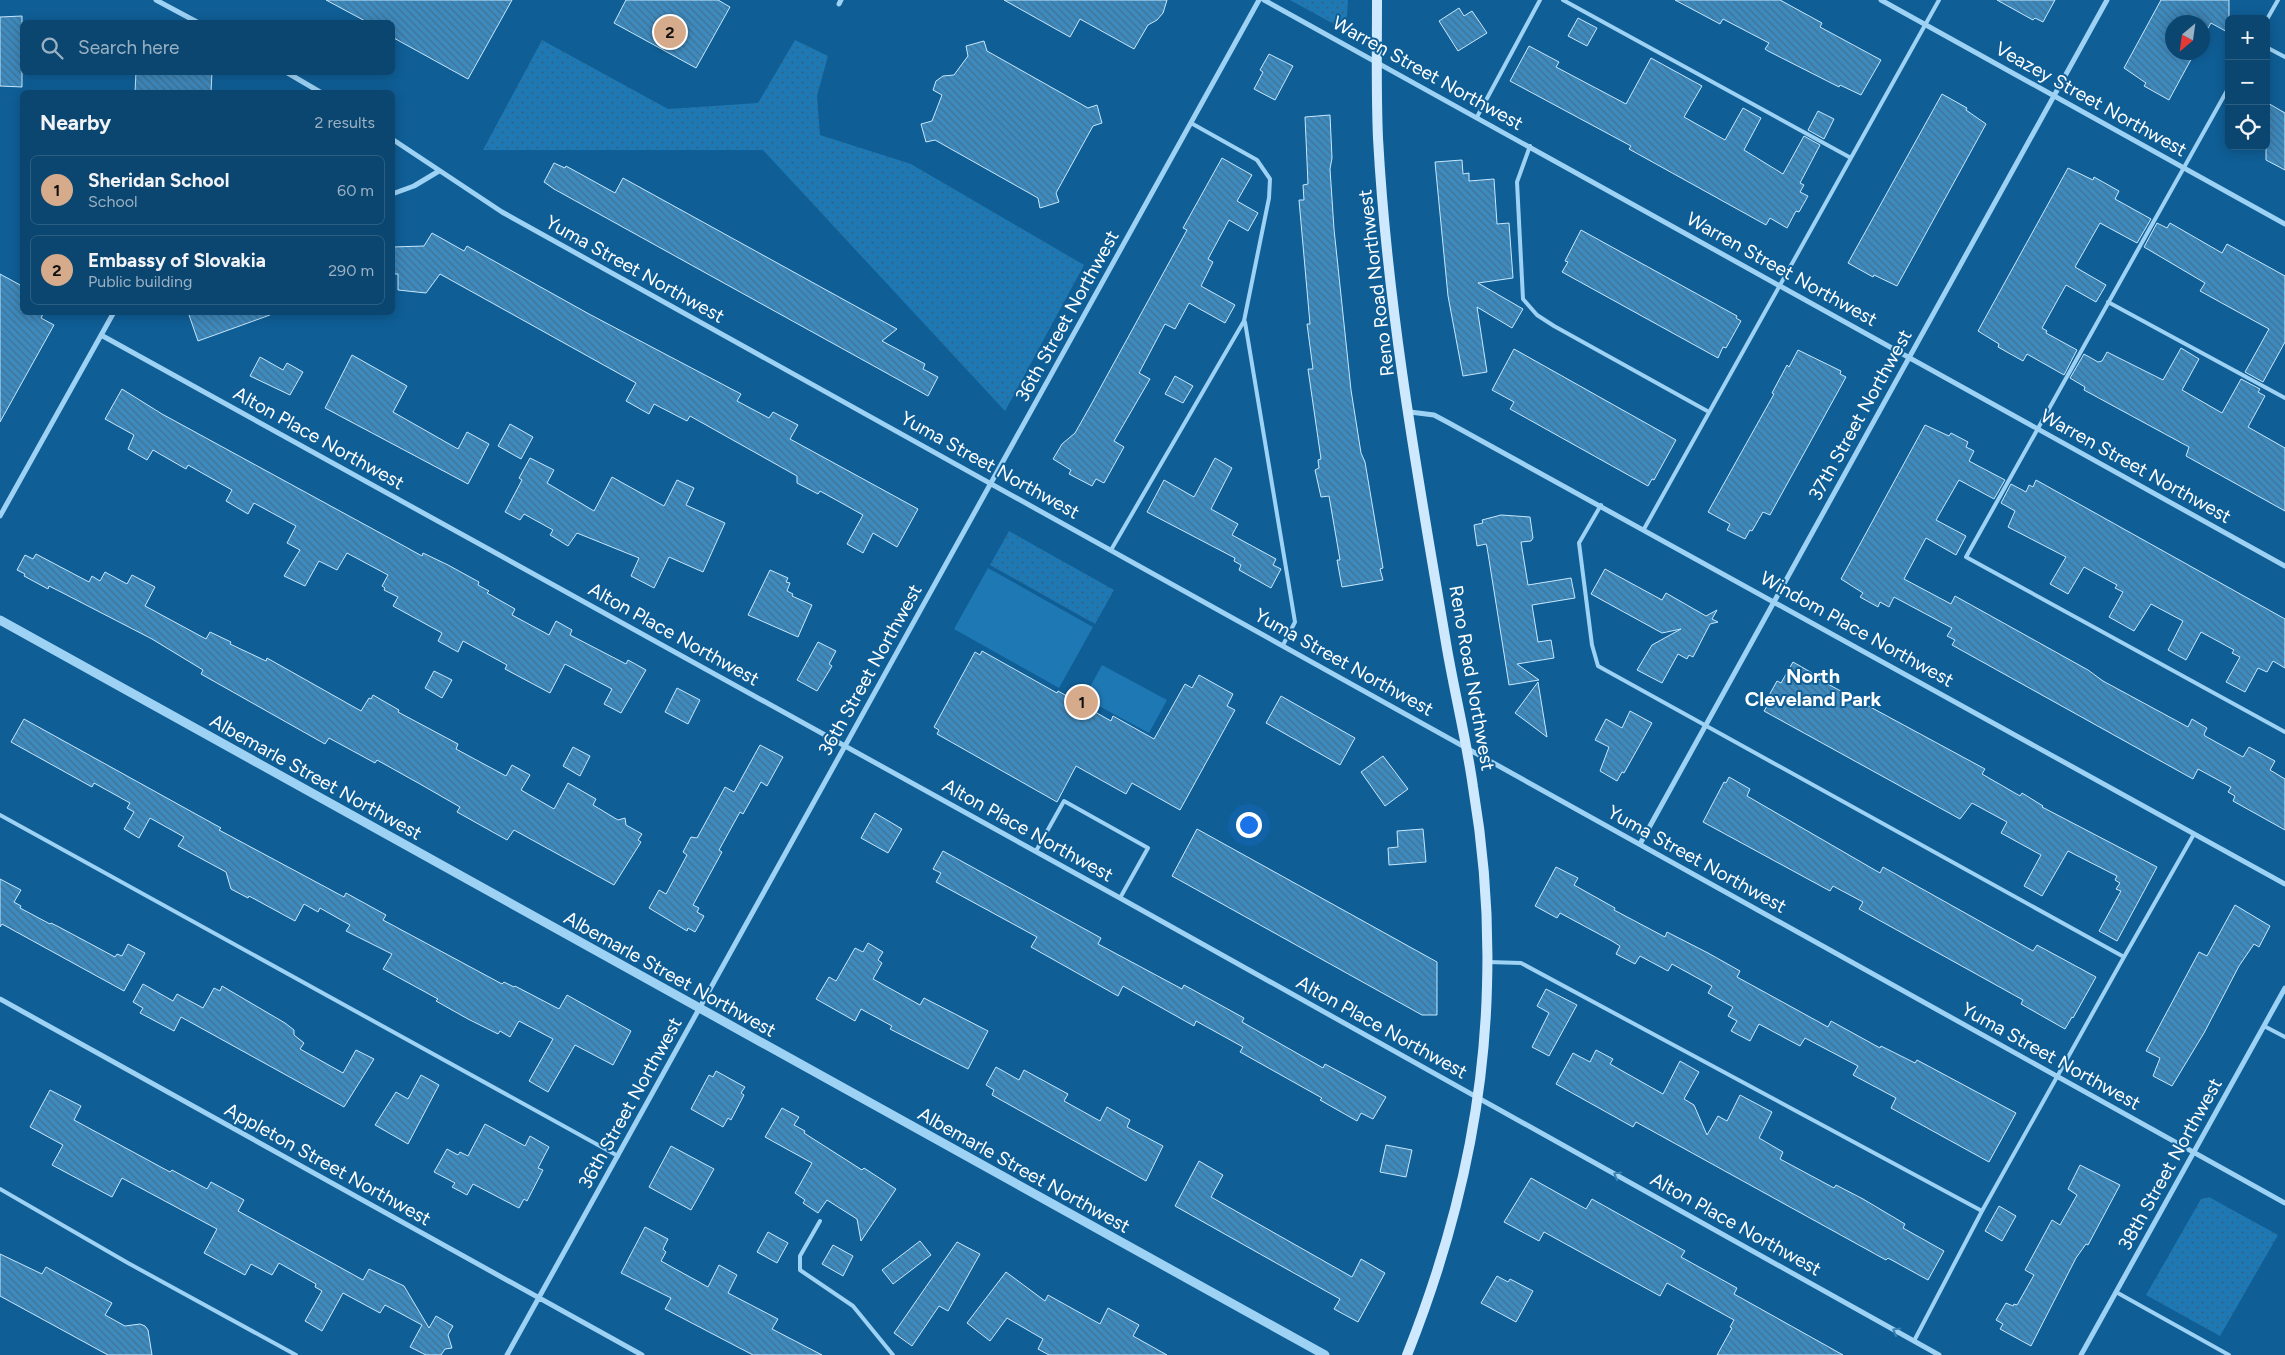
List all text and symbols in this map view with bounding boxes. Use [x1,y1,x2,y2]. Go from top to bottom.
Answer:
street label: Warren Street Northwest [1329,11,1527,135]
pin: 2 [654,13,686,51]
north arrow [2165,15,2210,60]
map controls [2225,15,2270,150]
button: + [2225,15,2270,60]
search box [20,20,395,75]
icon: search [38,34,66,62]
text: Search here [78,36,180,59]
street label: Veazey Street Northwest [1991,37,2191,161]
button: − [2225,60,2270,105]
button: locate [2225,105,2270,150]
text: Nearby [40,110,111,135]
text: 2 results [315,113,375,132]
text: Sheridan School [88,169,229,192]
text: 1 [54,181,60,200]
text: 60 m [337,181,374,200]
street label: Reno Road Northwest [1353,188,1399,378]
text: School [88,192,138,211]
street label: Warren Street Northwest [1683,207,1881,331]
street label: Yuma Street Northwest [542,210,728,328]
street label: 36th Street Northwest [1010,226,1124,406]
text: Embassy of Slovakia [88,249,266,272]
text: 2 [52,261,62,280]
text: 290 m [328,261,374,280]
text: Public building [88,272,192,291]
street label: 37th Street Northwest [1803,326,1917,504]
street label: Alton Place Northwest [230,381,408,495]
street label: Warren Street Northwest [2037,404,2235,528]
street label: Yuma Street Northwest [897,406,1083,524]
street label: Windom Place Northwest [1756,566,1958,692]
street label: Alton Place Northwest [585,577,763,691]
street label: 36th Street Northwest [813,580,927,760]
street label: Reno Road Northwest [1444,583,1500,773]
street label: Yuma Street Northwest [1251,603,1437,721]
district label: North Cleveland Park [1745,664,1881,711]
pin: 1 [1066,683,1098,721]
street label: Albemarle Street Northwest [206,709,426,845]
street label: Alton Place Northwest [939,773,1117,887]
street label: Yuma Street Northwest [1604,800,1790,918]
your location [1236,812,1262,838]
street label: Albemarle Street Northwest [560,906,780,1042]
street label: Alton Place Northwest [1293,970,1471,1084]
street label: Yuma Street Northwest [1958,997,2144,1115]
street label: 36th Street Northwest [573,1013,687,1193]
street label: 38th Street Northwest [2113,1074,2227,1254]
street label: Appleton Street Northwest [221,1098,435,1230]
street label: Albemarle Street Northwest [914,1102,1134,1238]
street label: Alton Place Northwest [1647,1167,1825,1281]
one-way arrow [1614,1171,1623,1181]
one-way arrow [1893,1328,1902,1338]

